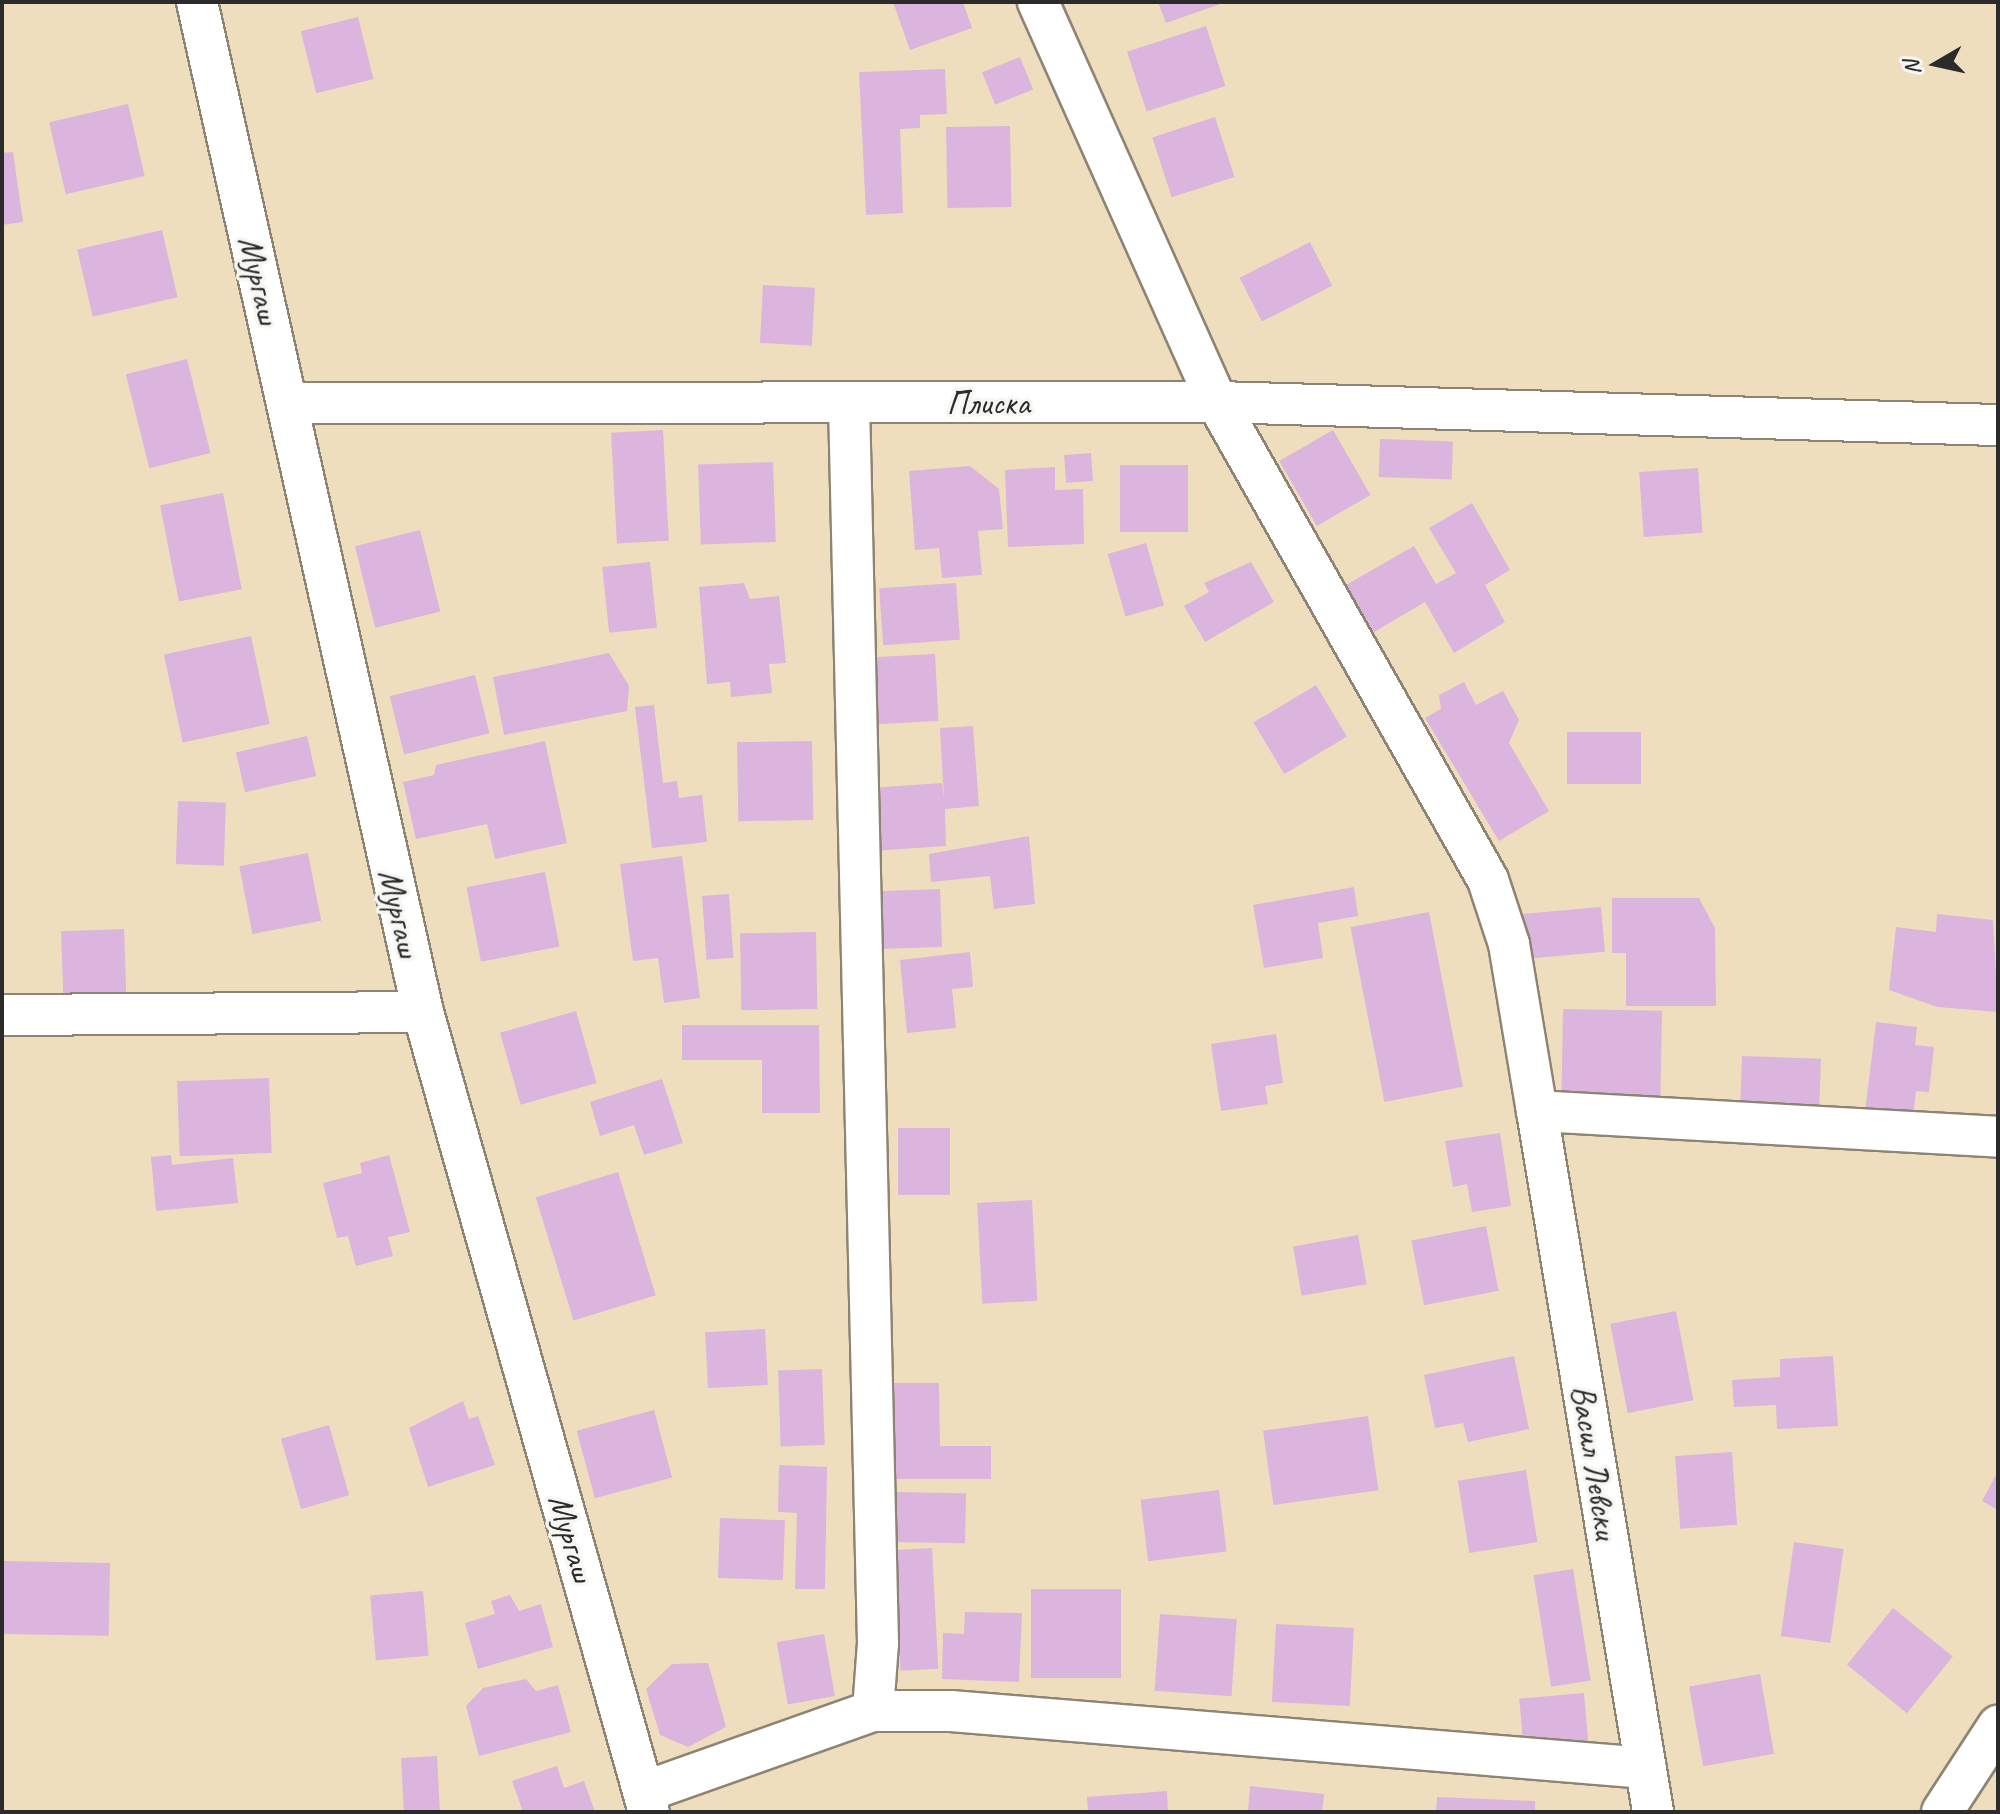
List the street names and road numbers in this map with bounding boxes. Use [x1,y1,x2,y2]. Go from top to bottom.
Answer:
street label: Мургаш [230,232,290,328]
street label: Плиска [946,383,1030,423]
street label: Мургаш [370,865,430,961]
street label: Васил Левски [1562,1380,1628,1544]
street label: Мургаш [540,1489,604,1587]

